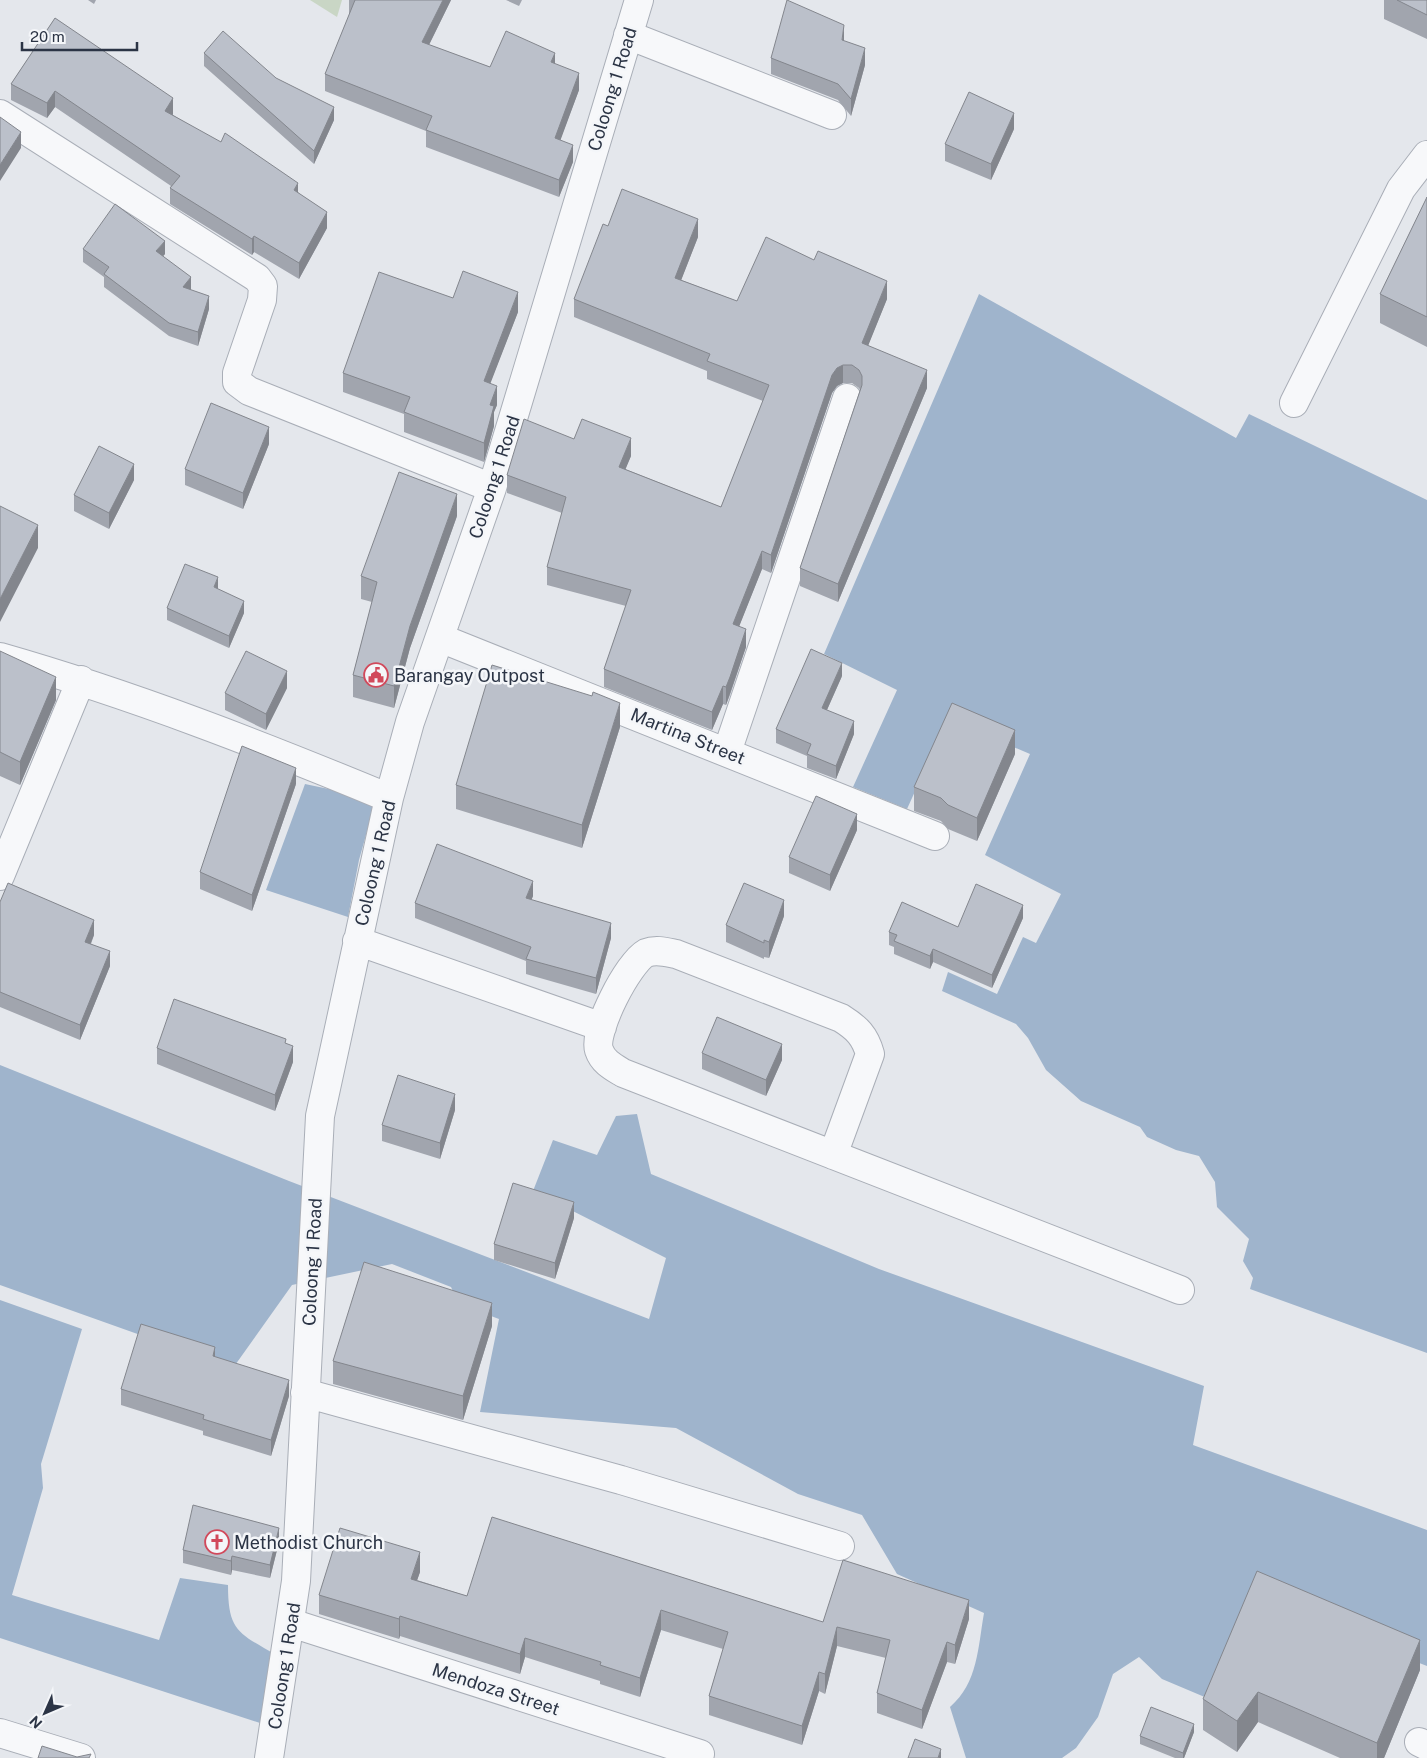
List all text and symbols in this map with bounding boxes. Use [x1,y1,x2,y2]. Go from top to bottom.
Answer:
scale bar [22,20,138,52]
street label: Coloong 1 Road [583,25,641,153]
text: 20 m [30,28,65,45]
street label: Coloong 1 Road [464,413,524,541]
public building icon: Barangay Outpost [363,662,389,688]
place label: Barangay Outpost [394,665,545,686]
street label: Martina Street [628,704,748,768]
street label: Coloong 1 Road [350,798,400,928]
street label: Coloong 1 Road [298,1197,326,1327]
church icon: Methodist Church [204,1529,230,1555]
place label: Methodist Church [234,1532,383,1553]
street label: Coloong 1 Road [264,1601,304,1731]
street label: Mendoza Street [430,1659,562,1719]
north arrow [20,1688,70,1738]
text: N [26,1713,45,1732]

